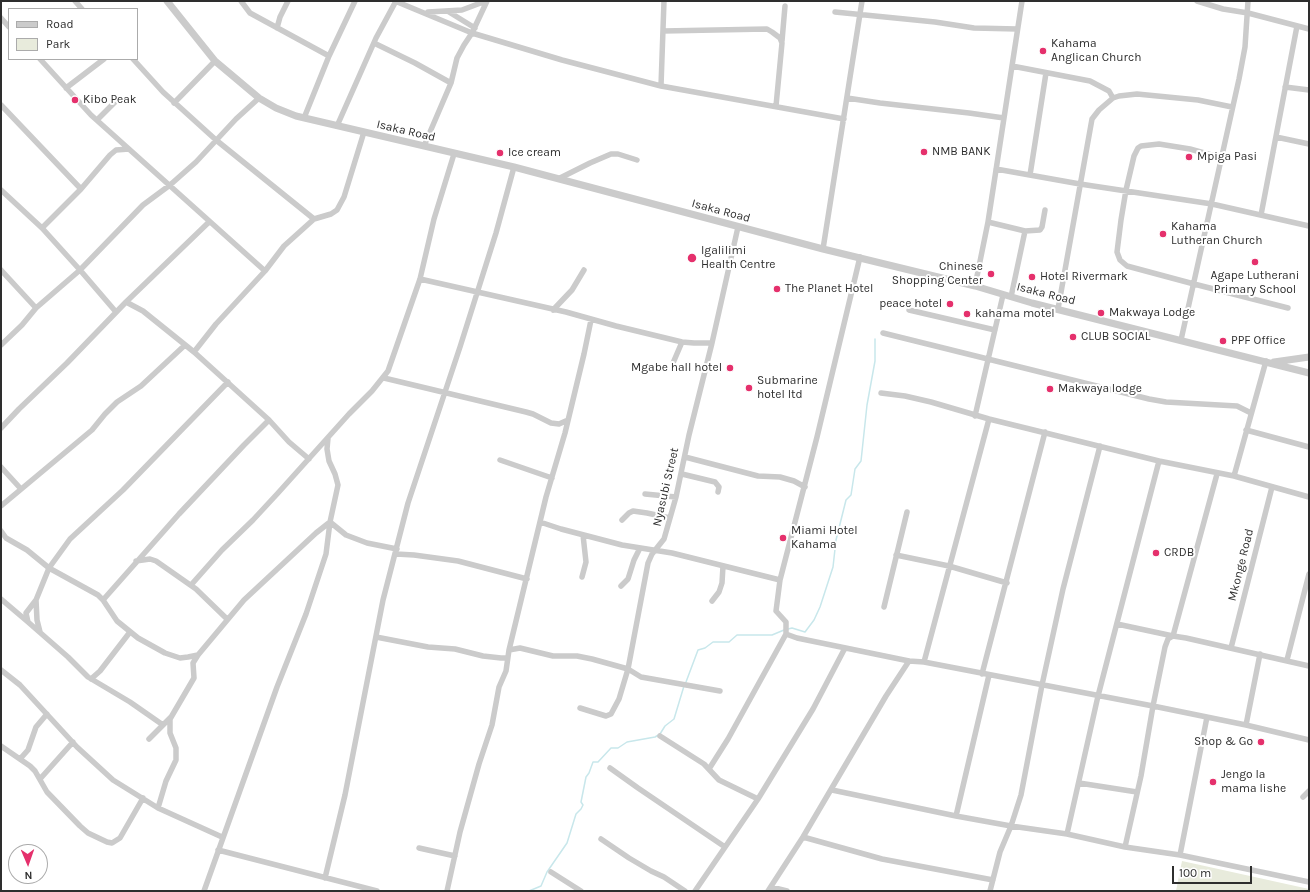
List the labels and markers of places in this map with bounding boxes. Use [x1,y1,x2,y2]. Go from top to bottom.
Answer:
place label: Kahama Anglican Church [1051,37,1141,65]
marker: Kahama Anglican Church [1038,46,1048,56]
place label: Kibo Peak [83,93,137,107]
marker: Kibo Peak [70,95,80,105]
place label: NMB BANK [932,145,991,159]
place label: Ice cream [508,146,561,160]
marker: NMB BANK [919,147,929,157]
marker: Ice cream [495,148,505,158]
place label: Mpiga Pasi [1197,150,1257,164]
marker: Mpiga Pasi [1184,152,1194,162]
place label: Kahama Lutheran Church [1171,220,1262,248]
marker: Kahama Lutheran Church [1158,229,1168,239]
place label: Igalilimi Health Centre [701,244,776,272]
marker: Igalilimi Health Centre [686,252,698,264]
marker: Agape Lutherani Primary School [1250,257,1260,267]
place label: Chinese Shopping Center [892,260,983,288]
marker: Chinese Shopping Center [986,269,996,279]
place label: Agape Lutherani Primary School [1211,269,1299,297]
place label: Hotel Rivermark [1040,270,1128,284]
marker: Hotel Rivermark [1027,272,1037,282]
place label: The Planet Hotel [785,282,873,296]
marker: The Planet Hotel [772,284,782,294]
place label: peace hotel [879,297,942,311]
marker: peace hotel [945,299,955,309]
place label: Makwaya Lodge [1109,306,1195,320]
place label: kahama motel [975,307,1055,321]
marker: Makwaya Lodge [1096,308,1106,318]
marker: kahama motel [962,309,972,319]
place label: CLUB SOCIAL [1081,330,1150,344]
marker: CLUB SOCIAL [1068,332,1078,342]
place label: PPF Office [1231,334,1285,348]
marker: PPF Office [1218,336,1228,346]
place label: Mgabe hall hotel [631,361,722,375]
marker: Mgabe hall hotel [725,363,735,373]
place label: Submarine hotel ltd [757,374,818,402]
place label: Makwaya lodge [1058,382,1142,396]
marker: Submarine hotel ltd [744,383,754,393]
marker: Makwaya lodge [1045,384,1055,394]
place label: Miami Hotel Kahama [791,524,858,552]
marker: Miami Hotel Kahama [778,533,788,543]
place label: CRDB [1164,546,1194,560]
marker: CRDB [1151,548,1161,558]
place label: Shop & Go [1194,735,1253,749]
marker: Shop & Go [1256,737,1266,747]
place label: Jengo la mama lishe [1221,768,1286,796]
marker: Jengo la mama lishe [1208,777,1218,787]

